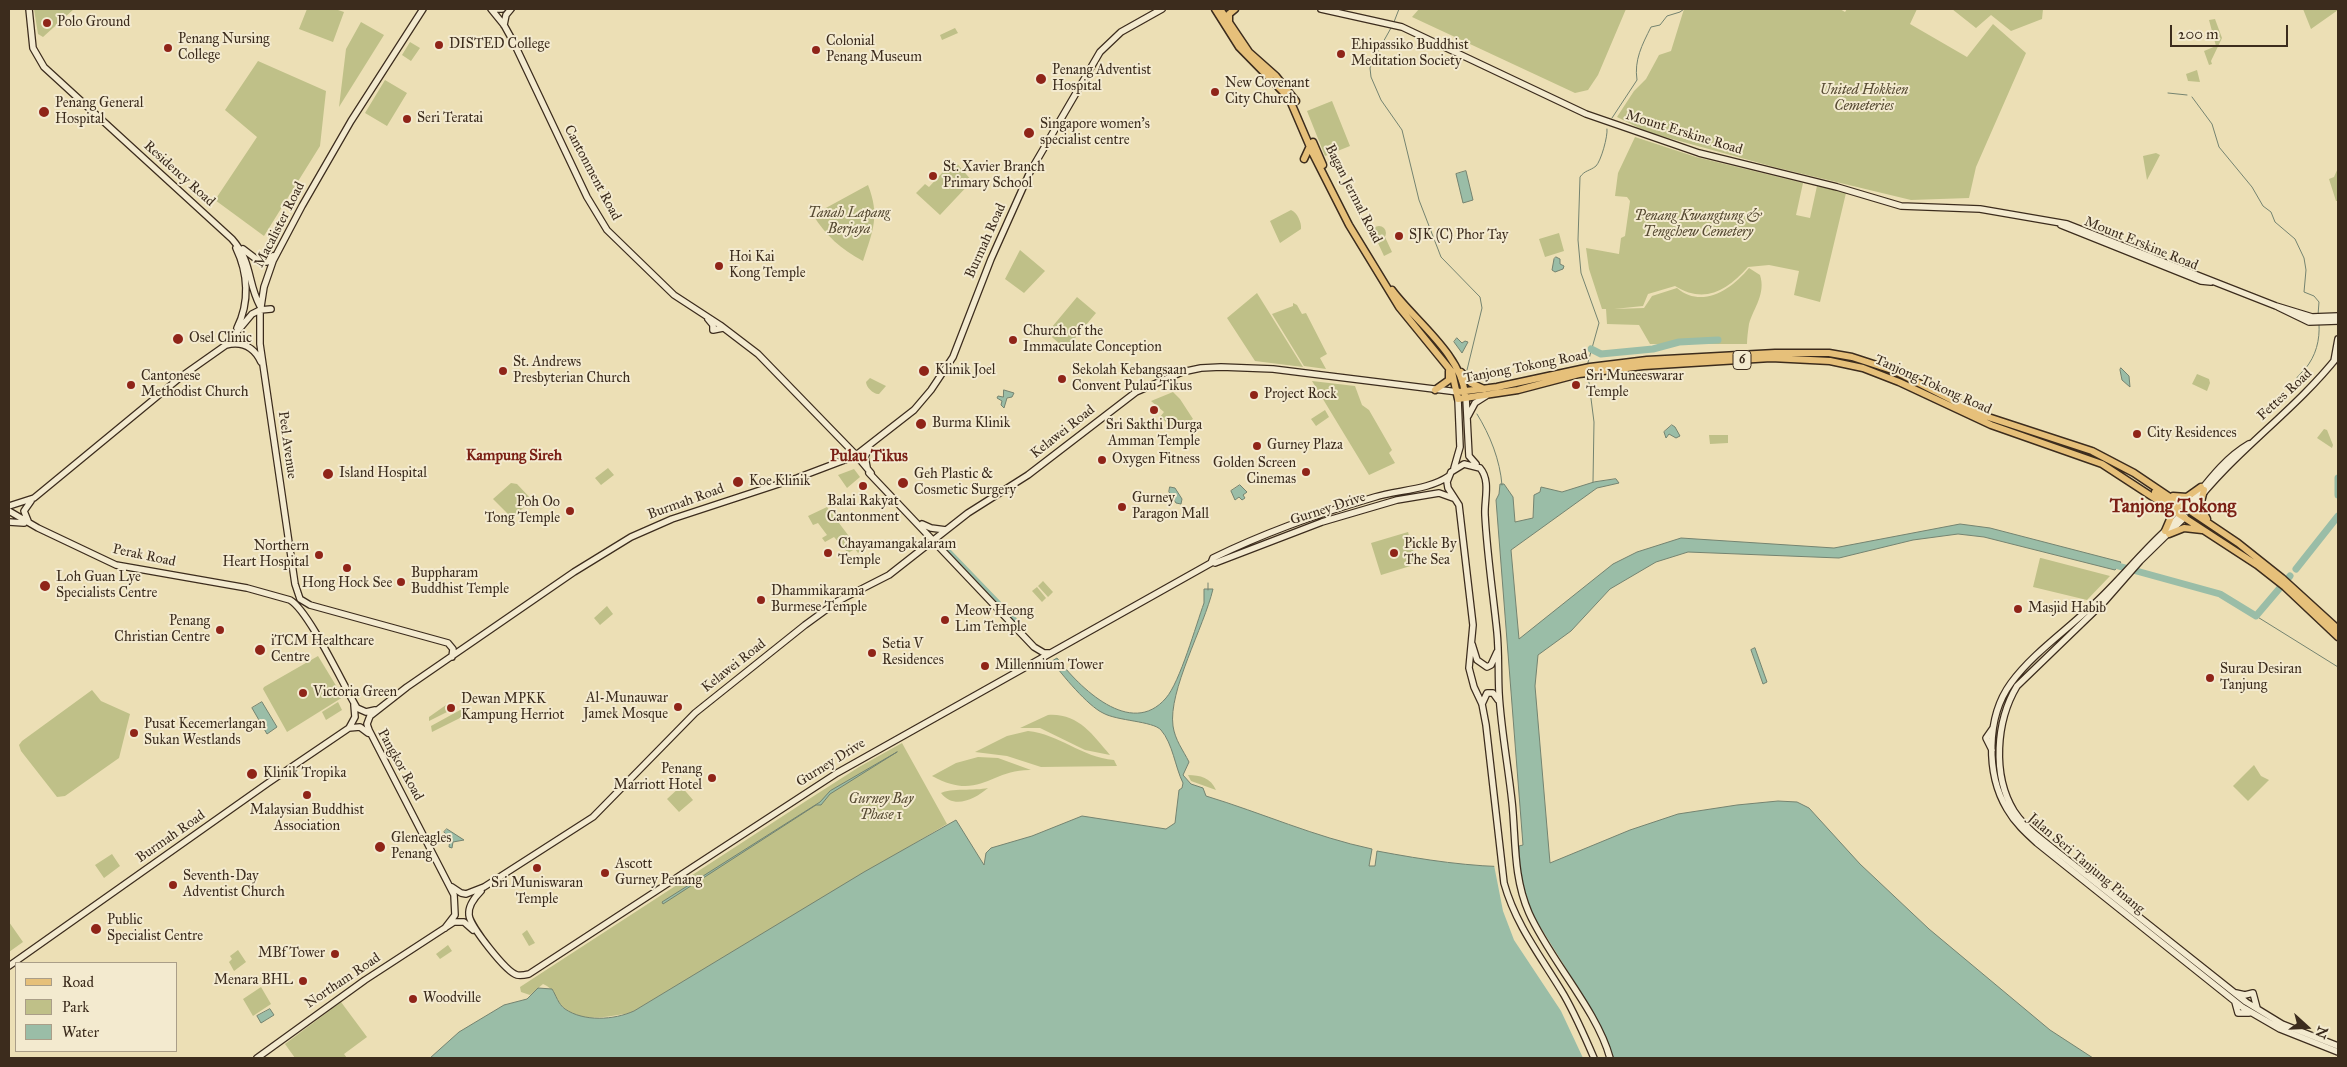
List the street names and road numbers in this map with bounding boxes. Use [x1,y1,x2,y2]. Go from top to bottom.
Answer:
street label: Mount Erskine Road [1624,107,1744,159]
street label: Cantonment Road [560,122,624,224]
street label: Residency Road [140,138,218,210]
street label: Bagan Jermal Road [1321,142,1385,246]
street label: Macalister Road [251,179,309,271]
street label: Burmah Road [962,201,1010,281]
street label: Mount Erskine Road [2082,213,2200,275]
street label: Tanjong Tokong Road [1463,347,1589,387]
road number: 6 [1733,350,1751,370]
street label: Tanjong Tokong Road [1872,352,1994,418]
street label: Fettes Road [2254,366,2316,424]
street label: Kelawei Road [1028,402,1098,462]
street label: Peel Avenue [274,410,300,480]
street label: Burmah Road [645,480,727,524]
street label: Gurney Drive [1288,489,1368,529]
street label: Perak Road [111,541,177,571]
street label: Kelawei Road [699,636,769,696]
street label: Pangkor Road [373,726,427,804]
street label: Gurney Drive [793,735,869,791]
street label: Burmah Road [133,807,209,867]
street label: Jalan Seri Tanjung Pinang [2024,810,2148,918]
street label: Northam Road [302,950,384,1012]

